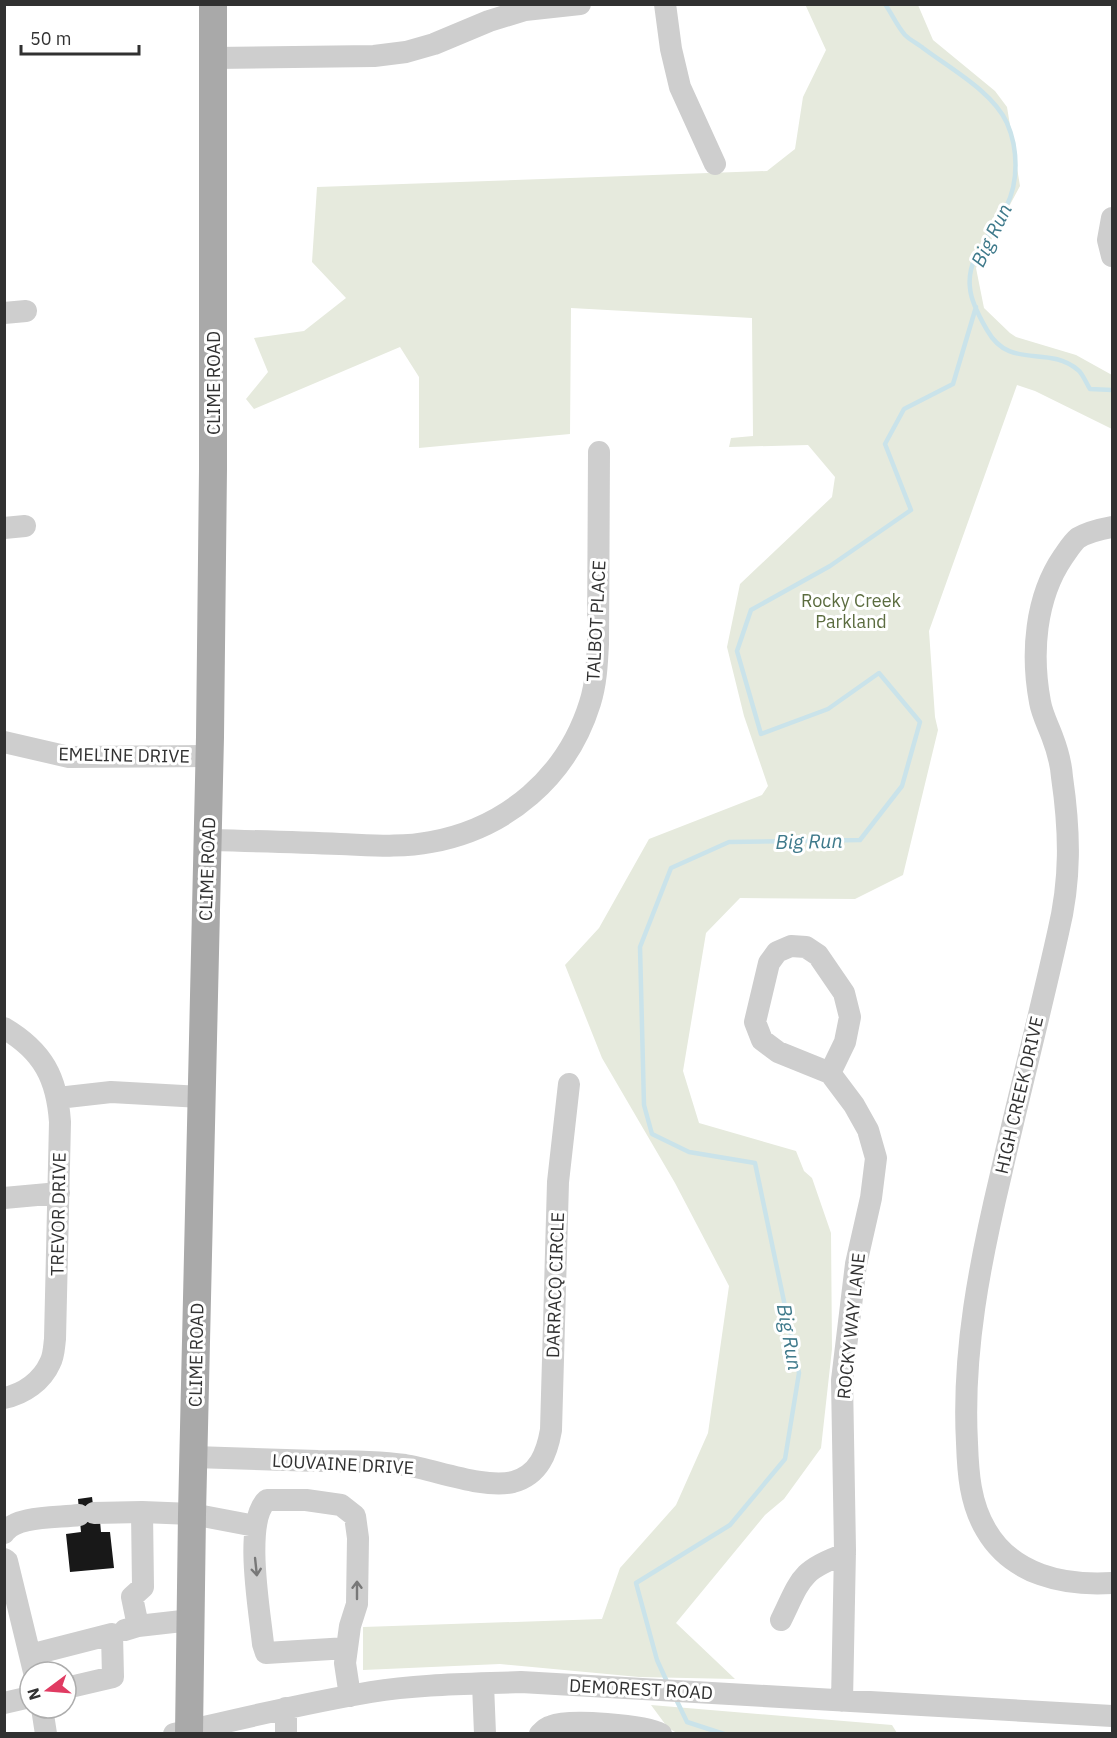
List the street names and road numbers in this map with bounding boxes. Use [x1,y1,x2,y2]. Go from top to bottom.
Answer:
street label: CLIME ROAD [202,331,225,435]
street label: TALBOT PLACE [581,560,611,682]
street label: EMELINE DRIVE [58,742,190,768]
street label: CLIME ROAD [194,817,220,921]
street label: HIGH CREEK DRIVE [990,1014,1048,1176]
street label: TREVOR DRIVE [45,1152,71,1276]
street label: DARRACQ CIRCLE [541,1212,569,1358]
street label: ROCKY WAY LANE [832,1252,870,1400]
street label: CLIME ROAD [184,1303,208,1407]
street label: LOUVAINE DRIVE [271,1449,415,1479]
street label: DEMOREST ROAD [568,1674,714,1704]

